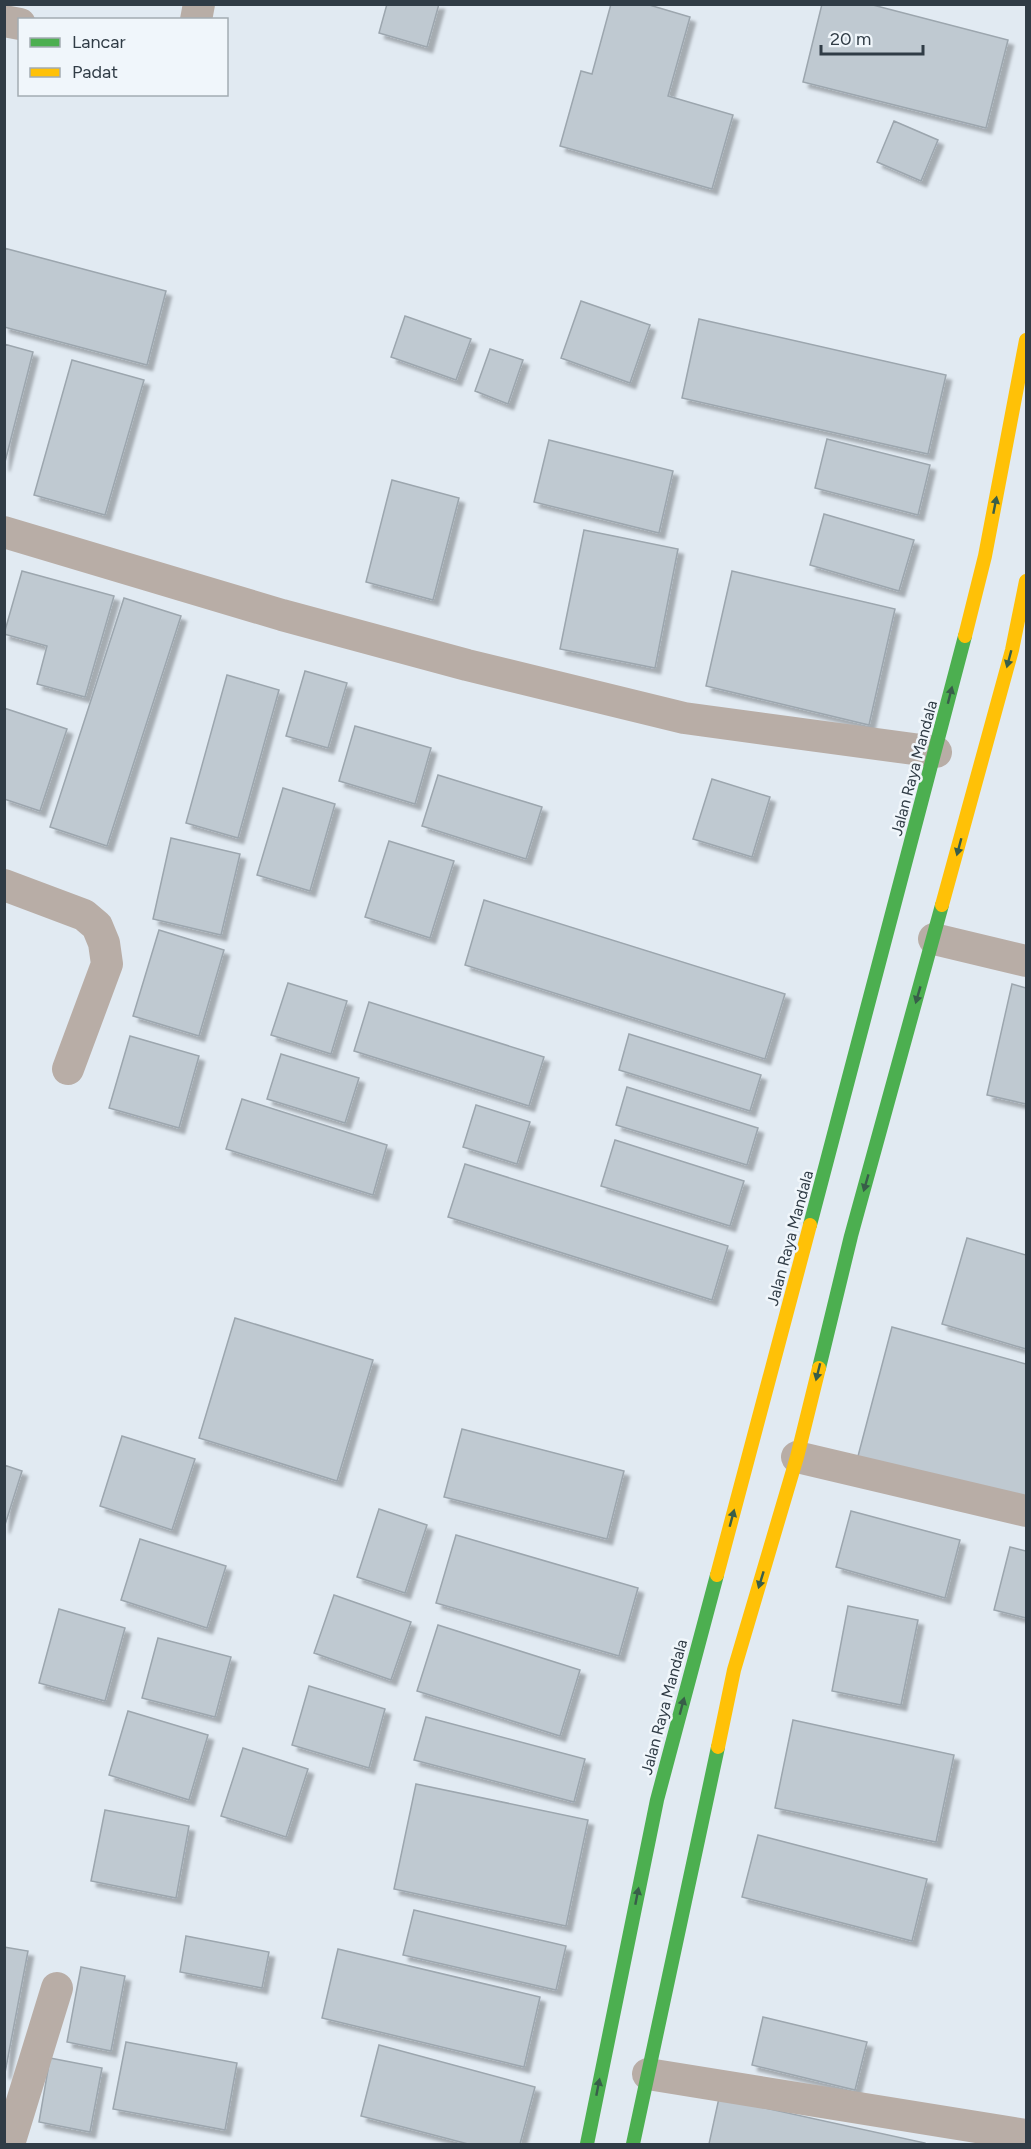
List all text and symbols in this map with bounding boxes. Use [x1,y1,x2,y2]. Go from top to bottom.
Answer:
legend [18,18,228,96]
scale bar [821,18,923,56]
text: 20 m [830,28,871,50]
text: Lancar [72,31,126,53]
text: Padat [72,61,118,83]
one-way arrow [991,495,1000,514]
one-way arrow [1004,650,1014,668]
one-way arrow [946,686,956,704]
street label: Jalan Raya Mandala [887,698,941,838]
one-way arrow [953,838,963,856]
one-way arrow [913,986,923,1004]
street label: Jalan Raya Mandala [763,1168,817,1308]
one-way arrow [861,1174,870,1192]
one-way arrow [812,1363,822,1381]
one-way arrow [728,1509,737,1527]
one-way arrow [756,1571,765,1589]
street label: Jalan Raya Mandala [637,1637,691,1777]
one-way arrow [677,1697,687,1715]
one-way arrow [633,1886,642,1905]
one-way arrow [594,2078,604,2096]

